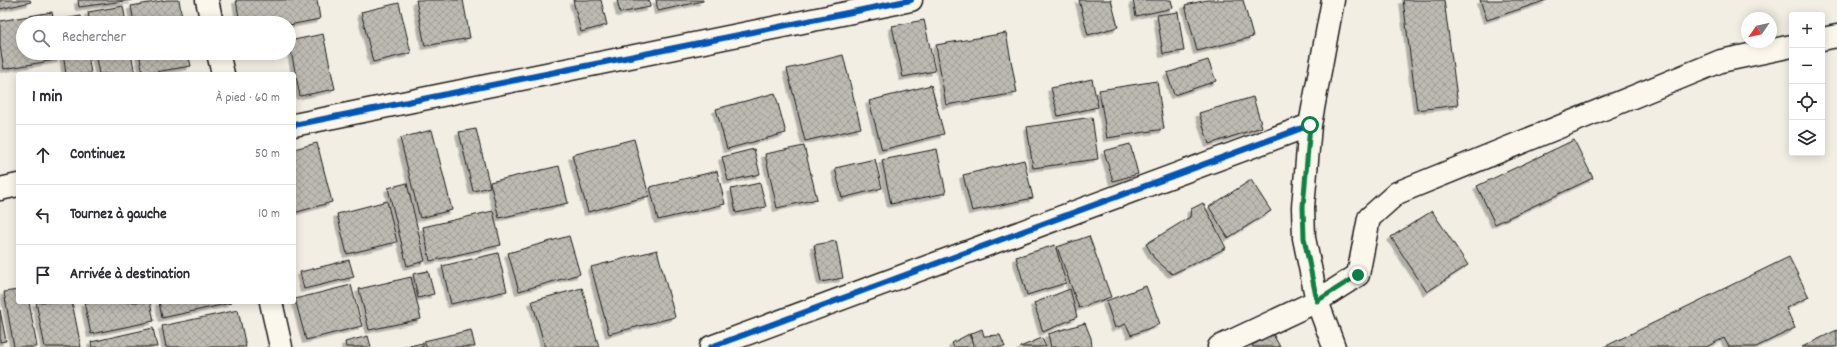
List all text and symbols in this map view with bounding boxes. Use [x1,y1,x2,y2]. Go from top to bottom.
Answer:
north arrow [1741,12,1777,48]
map controls [1789,12,1825,156]
button: + [1789,12,1825,48]
search box [16,16,296,60]
icon: search [30,27,52,49]
text: Rechercher [62,27,126,49]
button: − [1789,48,1825,84]
button: locate [1789,84,1825,120]
text: 1 min [32,86,62,110]
text: À pied · 60 m [216,89,280,108]
route start [1301,116,1319,134]
button: layers [1789,120,1825,156]
icon: ahead [32,144,54,166]
text: Continuez [70,144,125,166]
text: 50 m [255,145,280,164]
icon: left [32,204,54,226]
text: Tournez à gauche [70,204,167,226]
text: 10 m [258,205,280,224]
icon: arrive [32,264,54,286]
text: Arrivée à destination [70,264,190,286]
route end [1349,266,1367,284]

